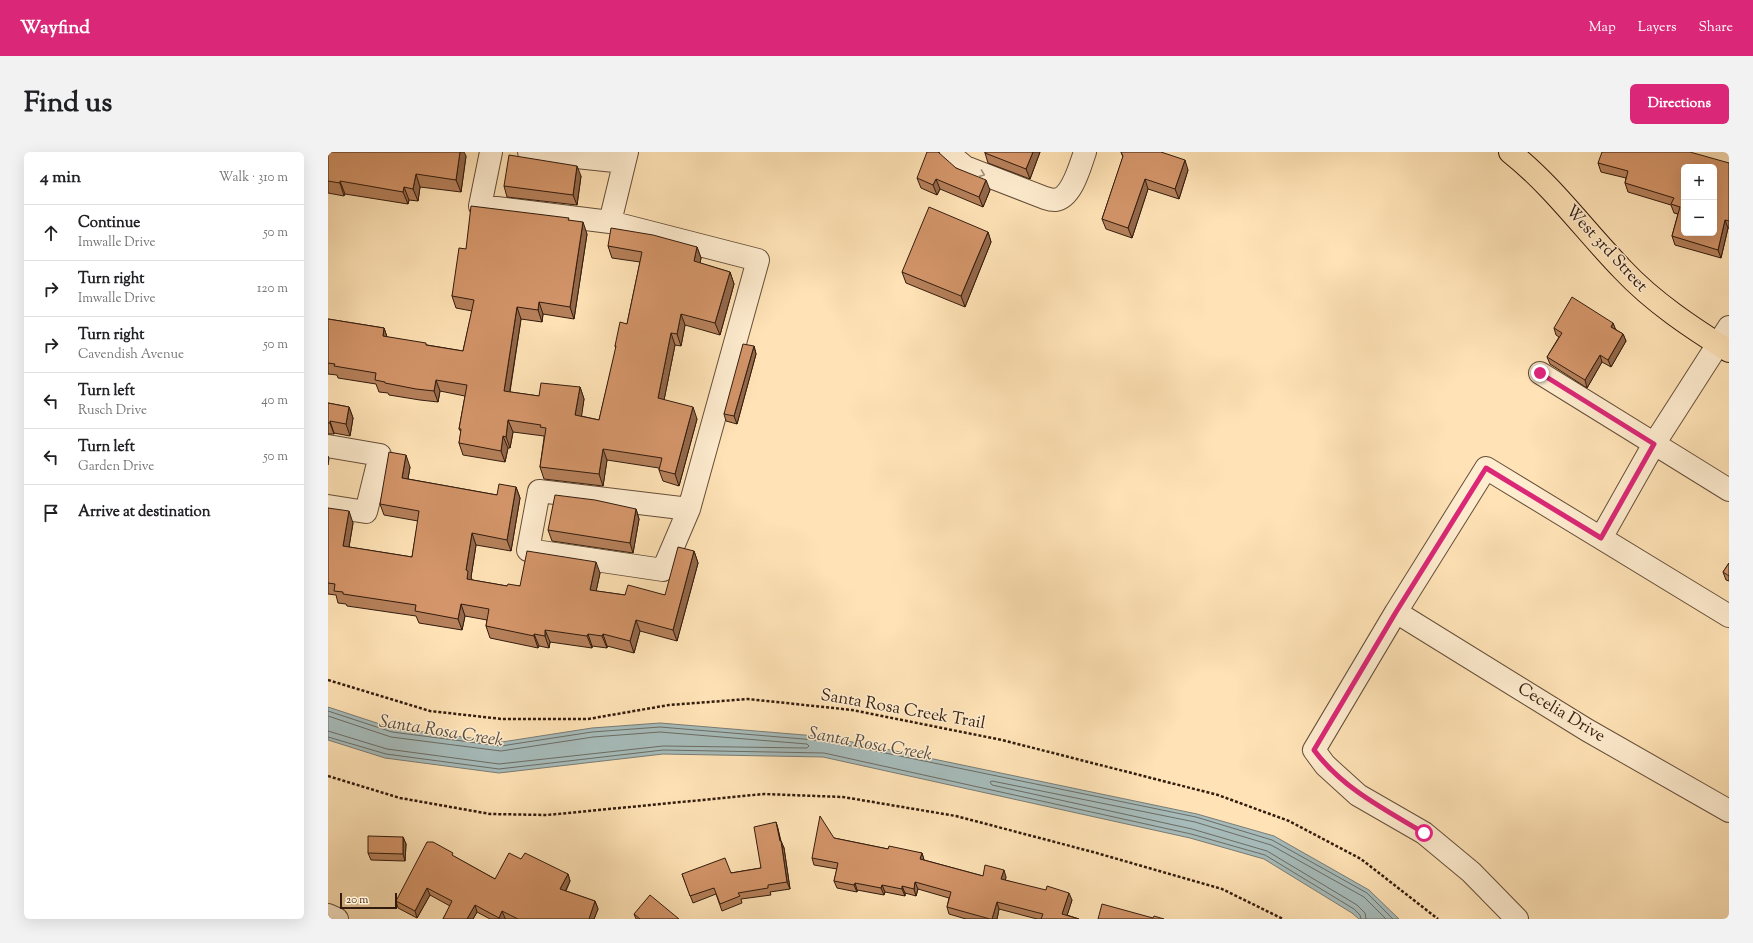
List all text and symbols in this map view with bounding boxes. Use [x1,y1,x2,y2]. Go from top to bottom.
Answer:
text: Wayfind [20,15,90,42]
text: Map [1589,18,1616,38]
text: Layers [1638,18,1676,38]
text: Share [1698,18,1733,38]
text: Find us [24,84,112,124]
button: Directions [1630,84,1729,124]
map controls [1681,164,1717,236]
button: + [1681,164,1717,200]
text: 4 min [40,166,81,190]
text: Walk · 310 m [219,169,288,187]
one-way arrow [978,169,985,177]
street label: West 3rd Street [1559,200,1653,298]
button: − [1681,200,1717,236]
text: Continue [78,213,140,234]
icon: ahead [40,222,62,244]
text: 50 m [263,224,288,242]
text: Imwalle Drive [78,234,156,252]
text: Turn right [78,269,144,290]
icon: right [40,278,62,300]
text: 120 m [257,280,288,298]
text: Imwalle Drive [78,290,156,308]
text: Turn right [78,325,144,346]
icon: right [40,334,62,356]
text: 50 m [263,336,288,354]
text: Cavendish Avenue [78,346,184,364]
route end [1531,364,1549,382]
text: Turn left [78,381,135,402]
icon: left [40,390,62,412]
text: 40 m [261,392,288,410]
text: Rusch Drive [78,402,147,420]
text: Turn left [78,437,135,458]
icon: left [40,446,62,468]
text: 50 m [263,448,288,466]
text: Garden Drive [78,458,154,476]
icon: arrive [40,502,62,524]
text: Arrive at destination [78,502,211,523]
street label: Cecelia Drive [1513,677,1610,749]
street label: Santa Rosa Creek Trail [819,684,988,736]
water label: Santa Rosa Creek [377,709,505,755]
water label: Santa Rosa Creek [806,721,934,769]
route start [1415,824,1433,842]
scale bar [340,891,397,910]
text: 20 m [346,892,368,908]

